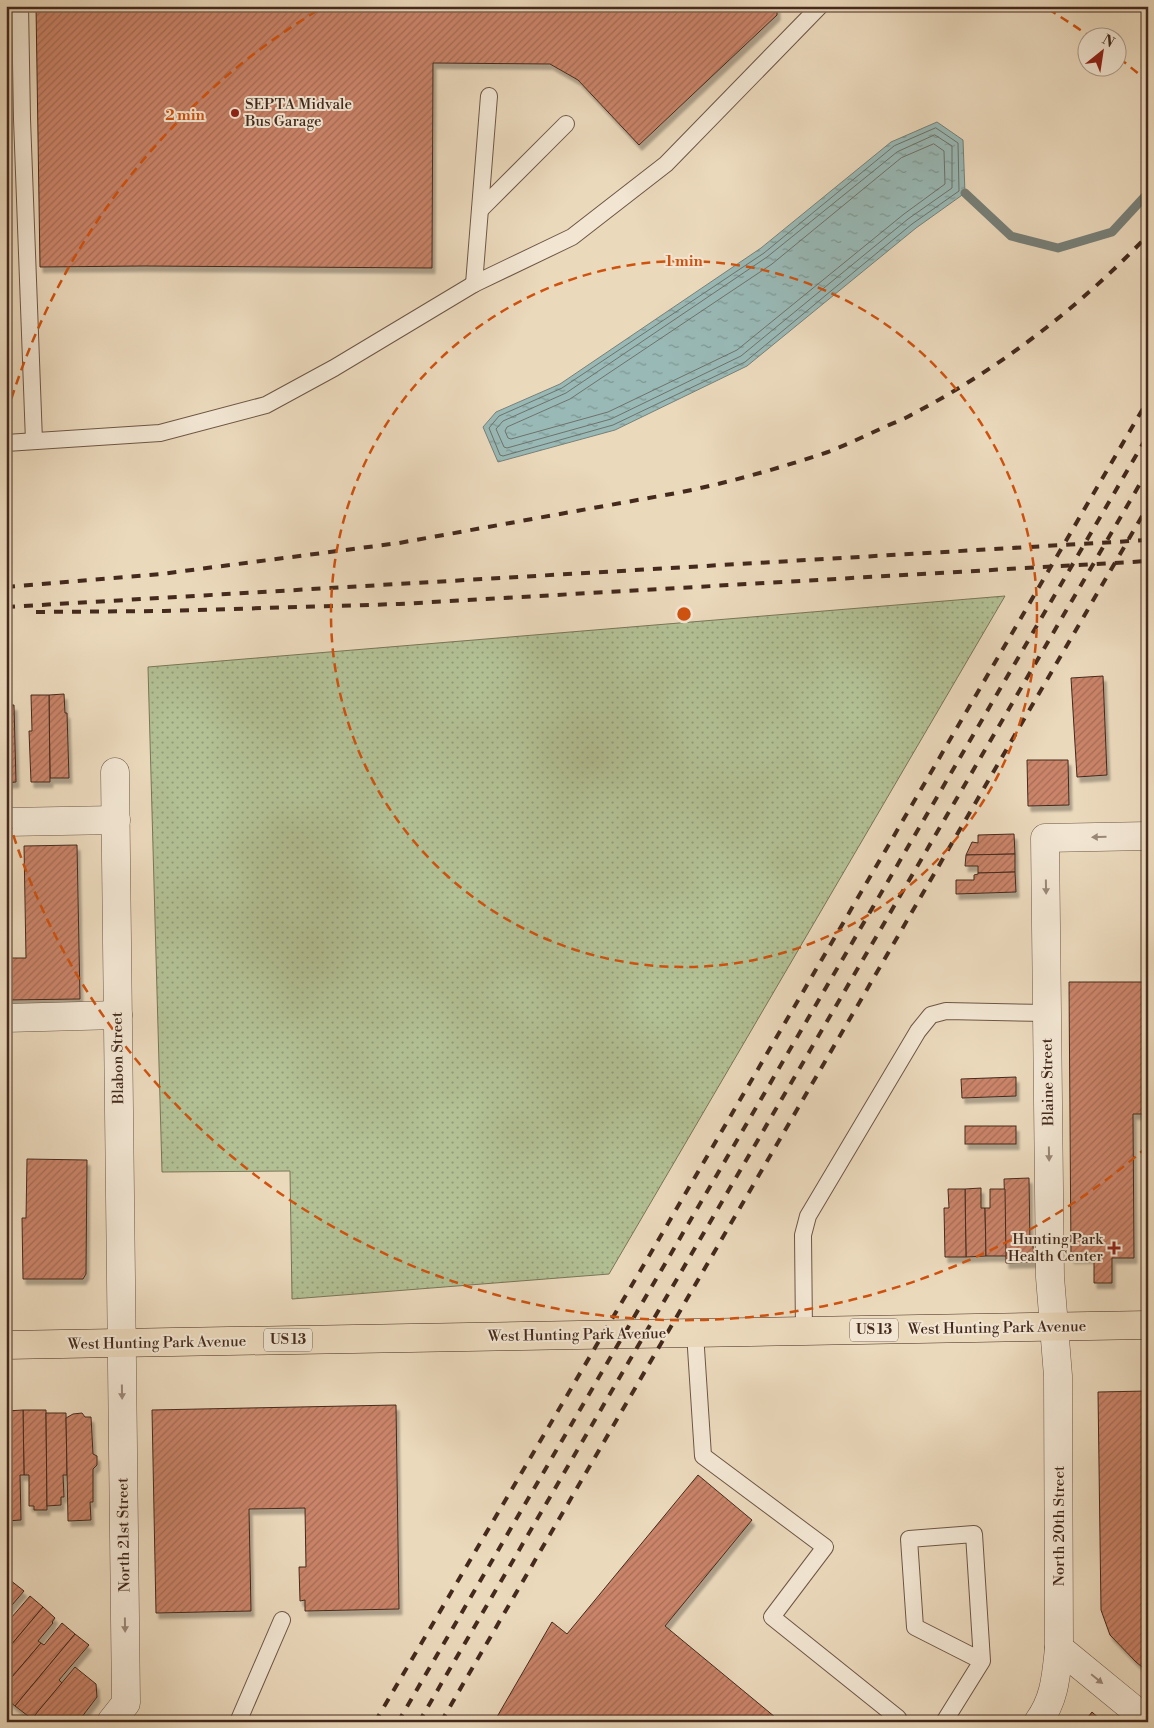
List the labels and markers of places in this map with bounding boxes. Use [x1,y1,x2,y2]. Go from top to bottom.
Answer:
place label: SEPTA Midvale Bus Garage [244,95,352,131]
marker: SEPTA Midvale Bus Garage [229,107,241,119]
centre of rings [675,605,693,623]
place label: Hunting Park Health Center [1008,1230,1104,1266]
marker: Hunting Park Health Center [1107,1241,1121,1255]

